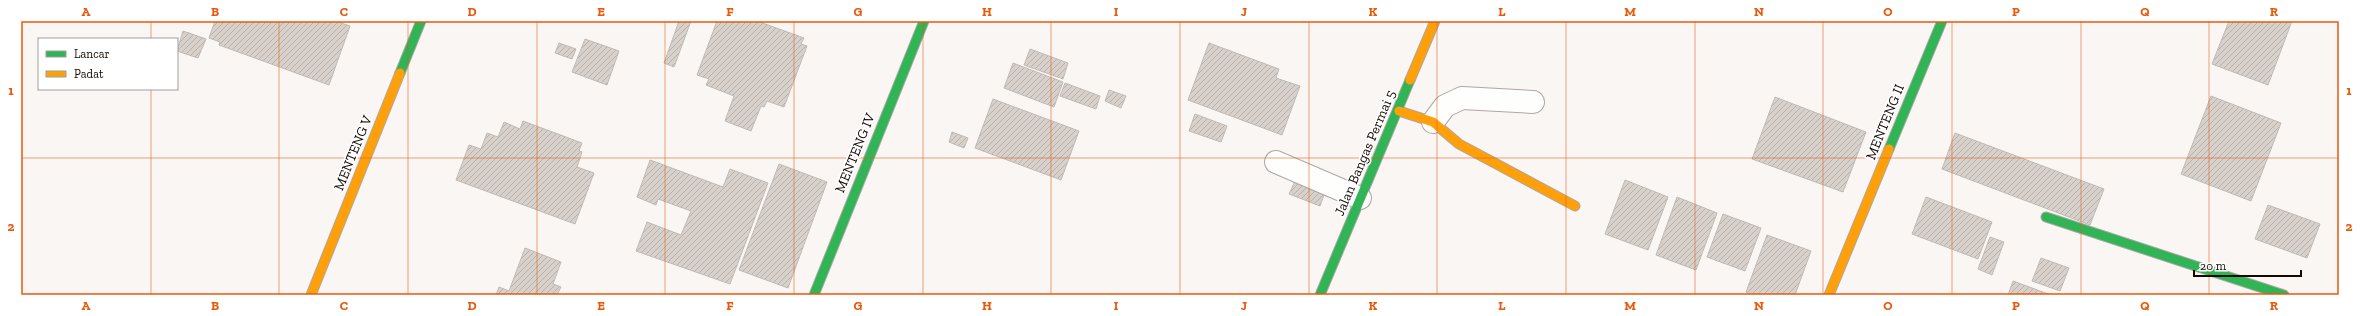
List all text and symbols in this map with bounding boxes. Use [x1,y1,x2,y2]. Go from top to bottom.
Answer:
text: A [82,4,91,19]
text: B [211,4,219,19]
text: C [340,4,348,19]
text: D [467,4,477,19]
text: E [597,4,605,19]
text: F [726,4,734,19]
text: G [854,4,863,19]
text: H [982,4,992,19]
text: I [1114,4,1119,19]
text: J [1241,4,1247,19]
text: K [1369,4,1378,19]
text: L [1498,4,1506,19]
text: M [1624,4,1636,19]
text: N [1754,4,1764,19]
text: O [1883,4,1893,19]
text: P [2012,4,2020,19]
text: Q [2140,4,2150,19]
text: R [2270,4,2279,19]
legend [38,38,178,90]
text: Lancar [74,47,110,61]
text: Padat [74,67,104,81]
street label: MENTENG II [1862,82,1908,162]
text: 1 [8,83,14,98]
text: 1 [2346,83,2352,98]
street label: Jalan Bangas Permai 5 [1331,88,1399,218]
street label: MENTENG IV [831,110,879,195]
street label: MENTENG V [330,112,376,193]
text: 2 [8,219,15,234]
text: 2 [2346,219,2353,234]
scale bar [2194,252,2301,278]
text: 20 m [2200,259,2227,273]
text: A [82,298,91,313]
text: B [211,298,219,313]
text: C [340,298,348,313]
text: D [467,298,477,313]
text: E [597,298,605,313]
text: F [726,298,734,313]
text: G [854,298,863,313]
text: H [982,298,992,313]
text: I [1114,298,1119,313]
text: J [1241,298,1247,313]
text: K [1369,298,1378,313]
text: L [1498,298,1506,313]
text: M [1624,298,1636,313]
text: N [1754,298,1764,313]
text: O [1883,298,1893,313]
text: P [2012,298,2020,313]
text: Q [2140,298,2150,313]
text: R [2270,298,2279,313]

